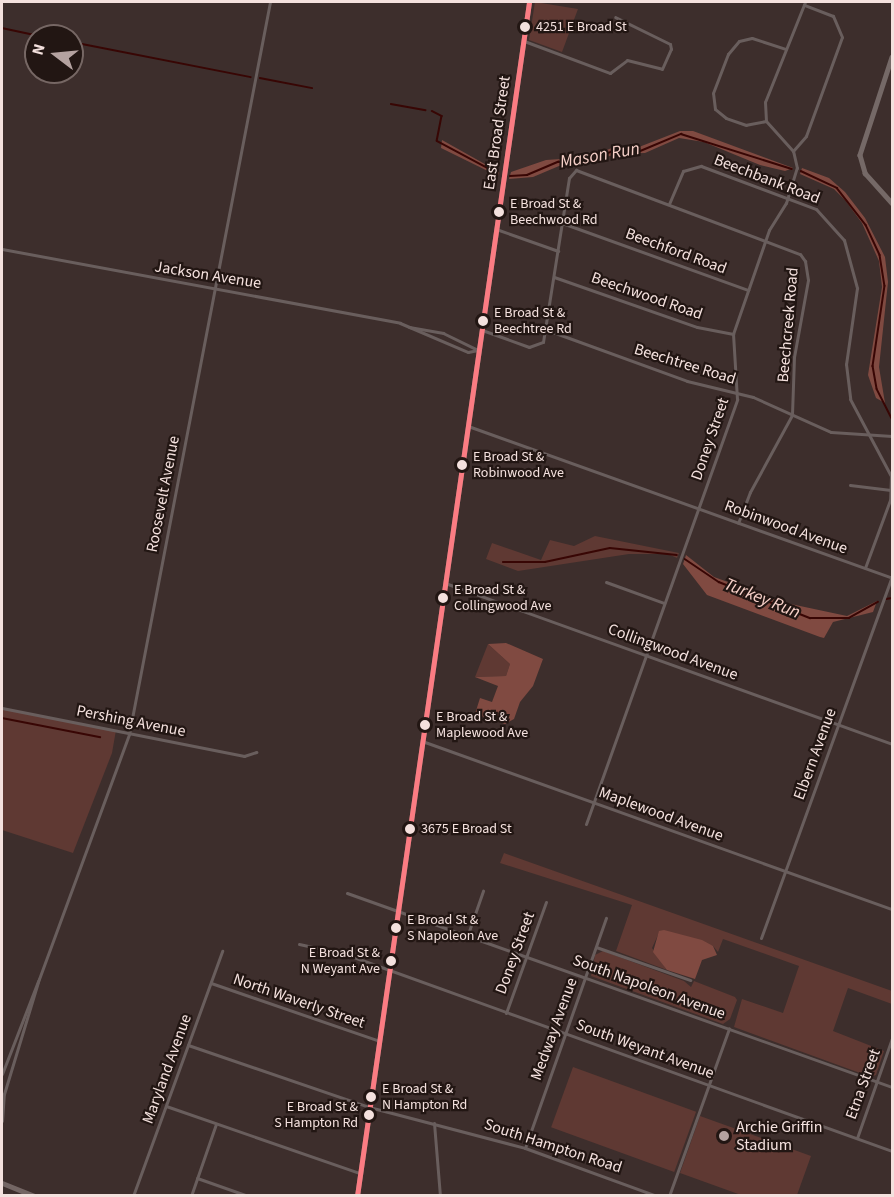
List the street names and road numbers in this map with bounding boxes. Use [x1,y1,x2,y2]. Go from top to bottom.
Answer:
street label: East Broad Street [479,75,515,191]
street label: Beechbank Road [711,150,823,208]
street label: Beechford Road [623,224,729,278]
street label: Jackson Avenue [153,257,263,293]
street label: Beechcreek Road [773,267,803,383]
street label: Beechwood Road [589,268,705,324]
street label: Beechtree Road [632,339,738,389]
street label: Doney Street [687,395,733,483]
street label: Roosevelt Avenue [142,434,184,554]
street label: Robinwood Avenue [722,496,850,558]
street label: Collingwood Avenue [605,620,741,684]
street label: Pershing Avenue [75,701,187,741]
street label: Elbern Avenue [790,706,840,802]
street label: Maplewood Avenue [596,783,726,845]
street label: Doney Street [491,909,539,997]
street label: South Napoleon Avenue [570,950,728,1024]
street label: North Waverly Street [231,969,367,1033]
street label: Medway Avenue [527,975,581,1083]
street label: Maryland Avenue [138,1011,196,1127]
street label: South Weyant Avenue [573,1015,717,1083]
street label: Etna Street [841,1046,885,1122]
street label: South Hampton Road [482,1115,624,1177]

